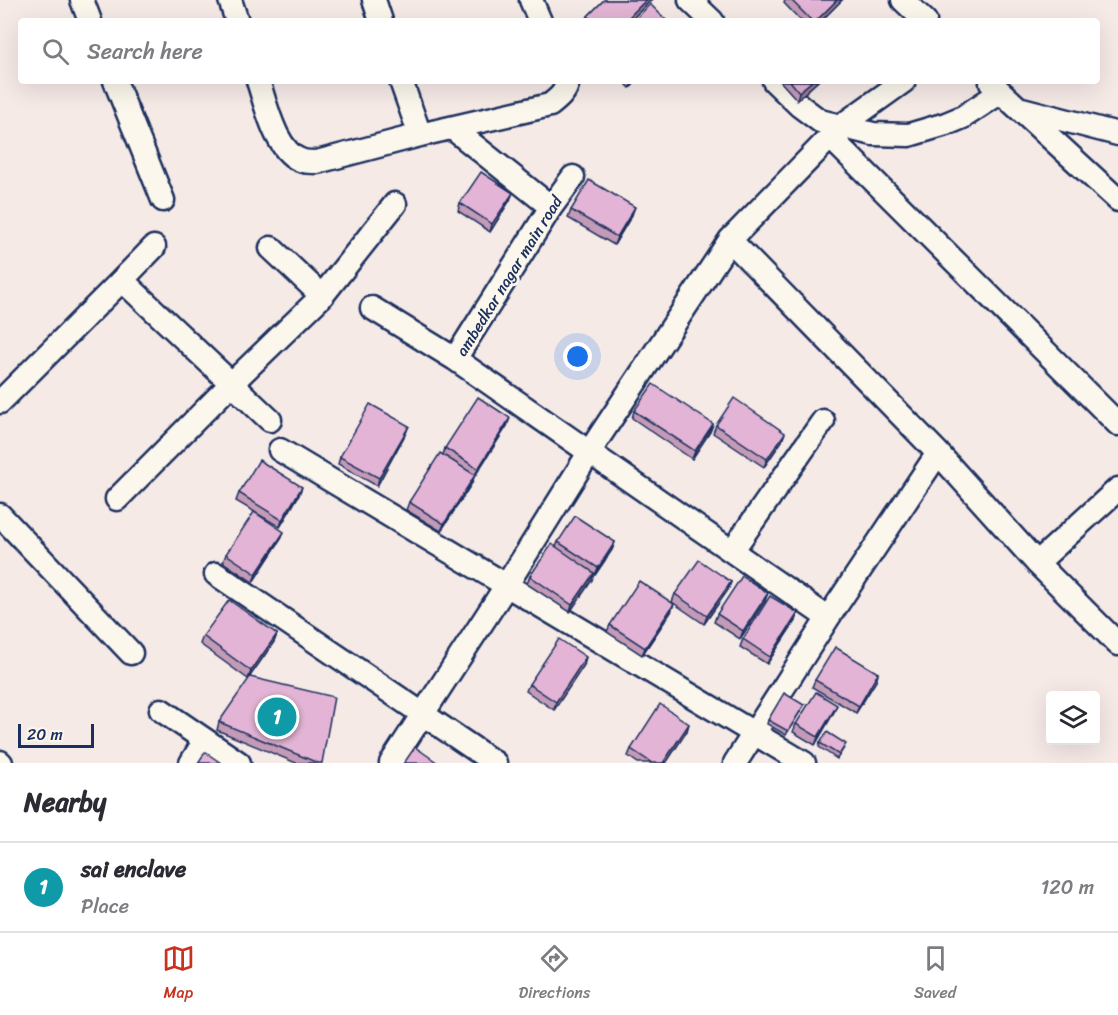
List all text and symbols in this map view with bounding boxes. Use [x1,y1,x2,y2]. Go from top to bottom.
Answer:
search box [18,18,1100,84]
text: Search here [87,32,203,71]
icon: search [39,35,72,68]
street label: ambedkar nagar main road [448,189,571,362]
your location [563,342,592,371]
map controls [1046,691,1100,745]
button: layers [1046,691,1100,745]
pin: 1 [258,694,296,740]
text: 20 m [27,720,63,749]
scale bar [18,721,94,748]
text: Nearby [24,779,106,825]
text: sai enclave [81,850,186,889]
text: 1 [39,870,48,905]
text: 120 m [1041,870,1094,905]
text: Place [81,889,129,924]
tab: Map [162,942,195,1007]
tab: Directions [519,942,590,1007]
tab: Saved [914,942,956,1007]

